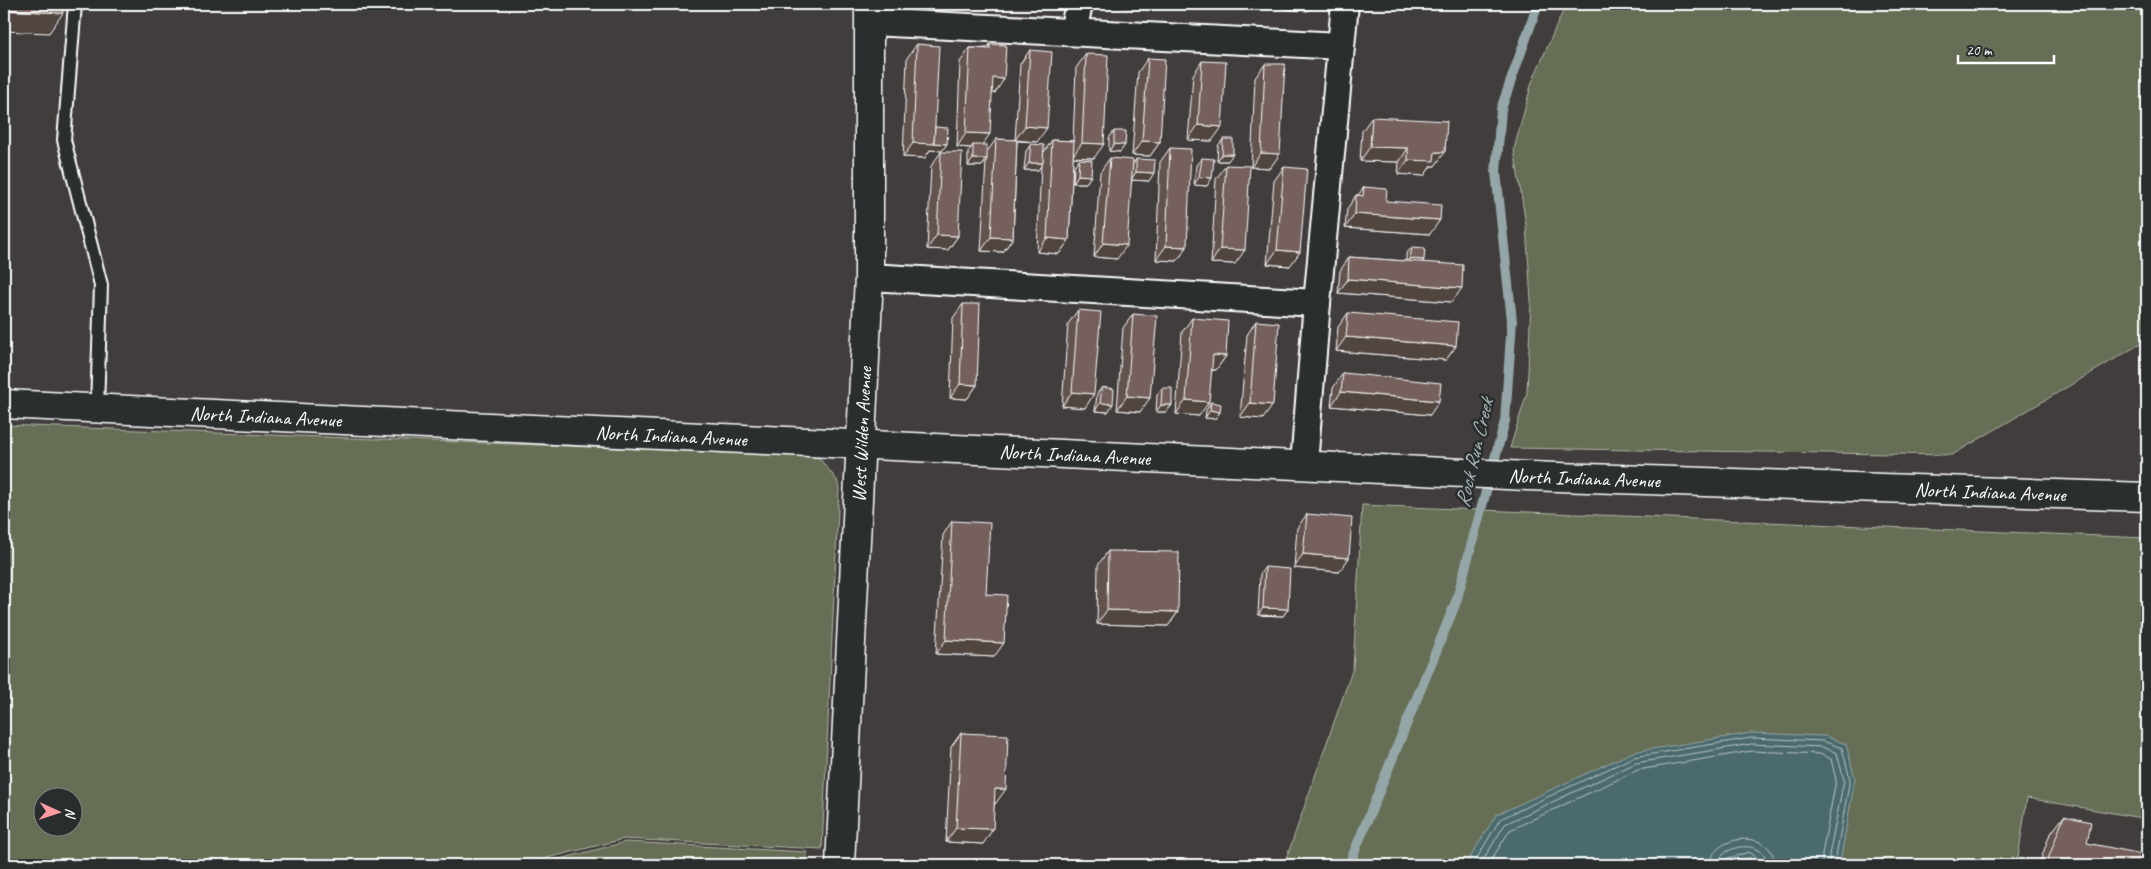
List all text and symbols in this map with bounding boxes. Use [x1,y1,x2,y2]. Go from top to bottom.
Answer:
scale bar [1958,32,2055,64]
text: 20 m [1966,41,1993,60]
street label: West Wilden Avenue [845,365,877,503]
water label: Rock Run Creek [1449,393,1500,510]
street label: North Indiana Avenue [190,400,343,432]
street label: North Indiana Avenue [595,419,749,452]
street label: North Indiana Avenue [999,439,1152,471]
street label: North Indiana Avenue [1508,463,1662,493]
street label: North Indiana Avenue [1914,477,2068,507]
north arrow [32,786,82,836]
text: N [62,808,79,820]

